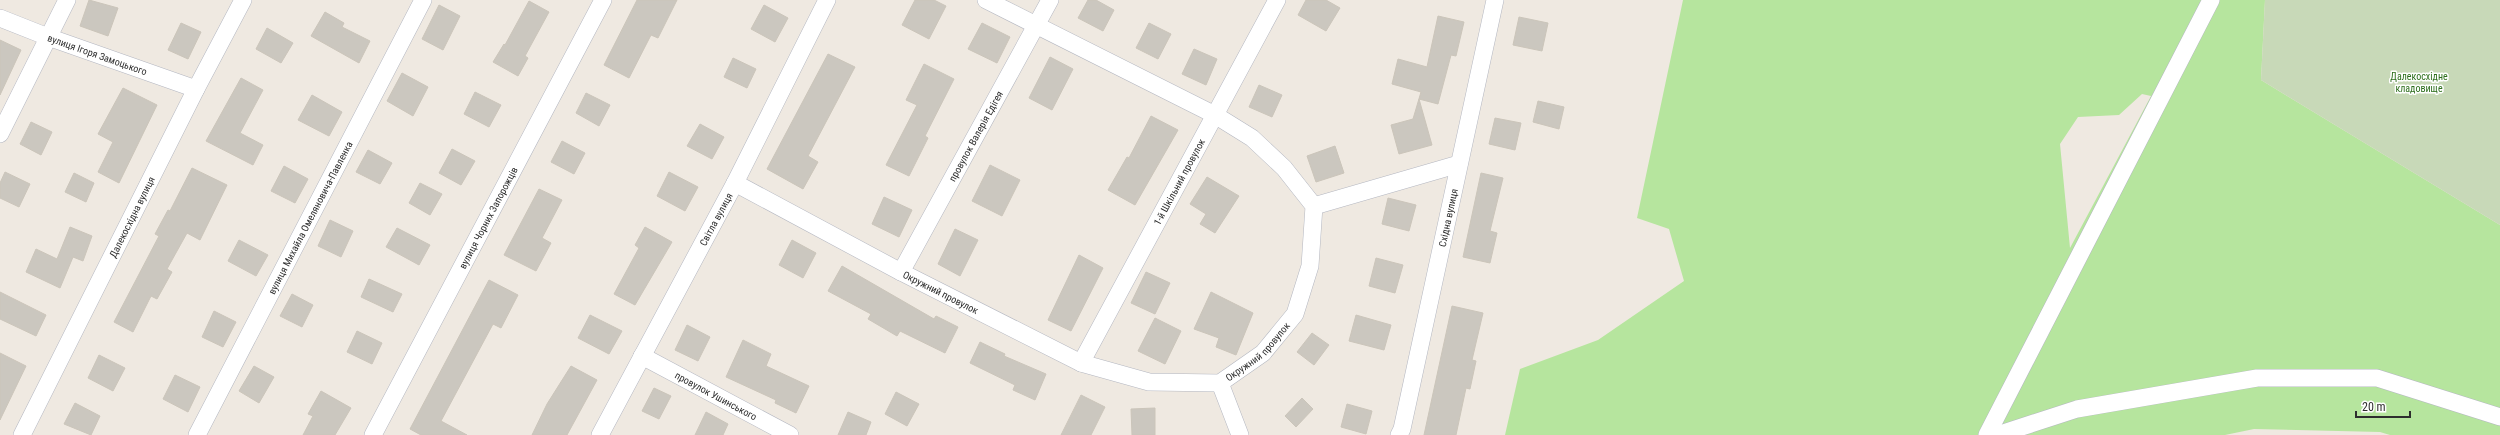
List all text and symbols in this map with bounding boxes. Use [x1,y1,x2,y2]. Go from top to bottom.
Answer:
street label: вулиця Ігоря Замоцького [46,32,149,77]
park label: Далекосхідне кладовище [2390,71,2448,94]
street label: провулок Валерія Едігея [946,89,1005,183]
street label: 1-й Шкільний провулок [1151,136,1207,227]
street label: вулиця Михайла Омеляновича-Павленка [266,139,354,296]
street label: вулиця Чорних Запорожців [457,165,519,270]
street label: Далекосхідна вулиця [107,175,157,259]
street label: Східна вулиця [1436,187,1460,248]
street label: Світла вулиця [697,191,734,247]
street label: Окружний провулок [901,268,981,316]
street label: Окружний провулок [1223,320,1292,383]
street label: провулок Ушинського [673,369,759,422]
scale bar [2356,393,2410,419]
text: 20 m [2362,400,2386,414]

